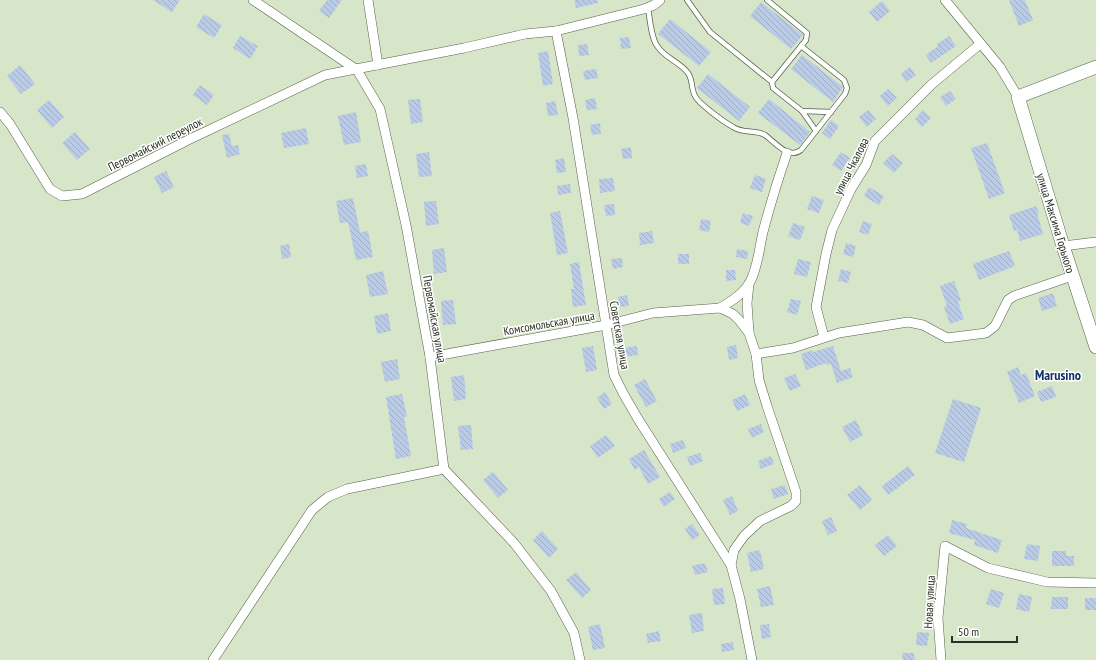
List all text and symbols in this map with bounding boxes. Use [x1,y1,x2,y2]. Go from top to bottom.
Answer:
street label: Первомайский переулок [105,114,205,174]
street label: улица Чкалова [830,135,872,197]
street label: улица Максима Горького [1034,171,1078,275]
street label: Первомайская улица [420,274,450,364]
street label: Советская улица [607,300,633,371]
street label: Комсомольская улица [502,308,596,338]
district label: Marusino [1035,366,1081,384]
street label: Новая улица [920,575,938,629]
scale bar [952,618,1017,644]
text: 50 m [958,624,979,639]

